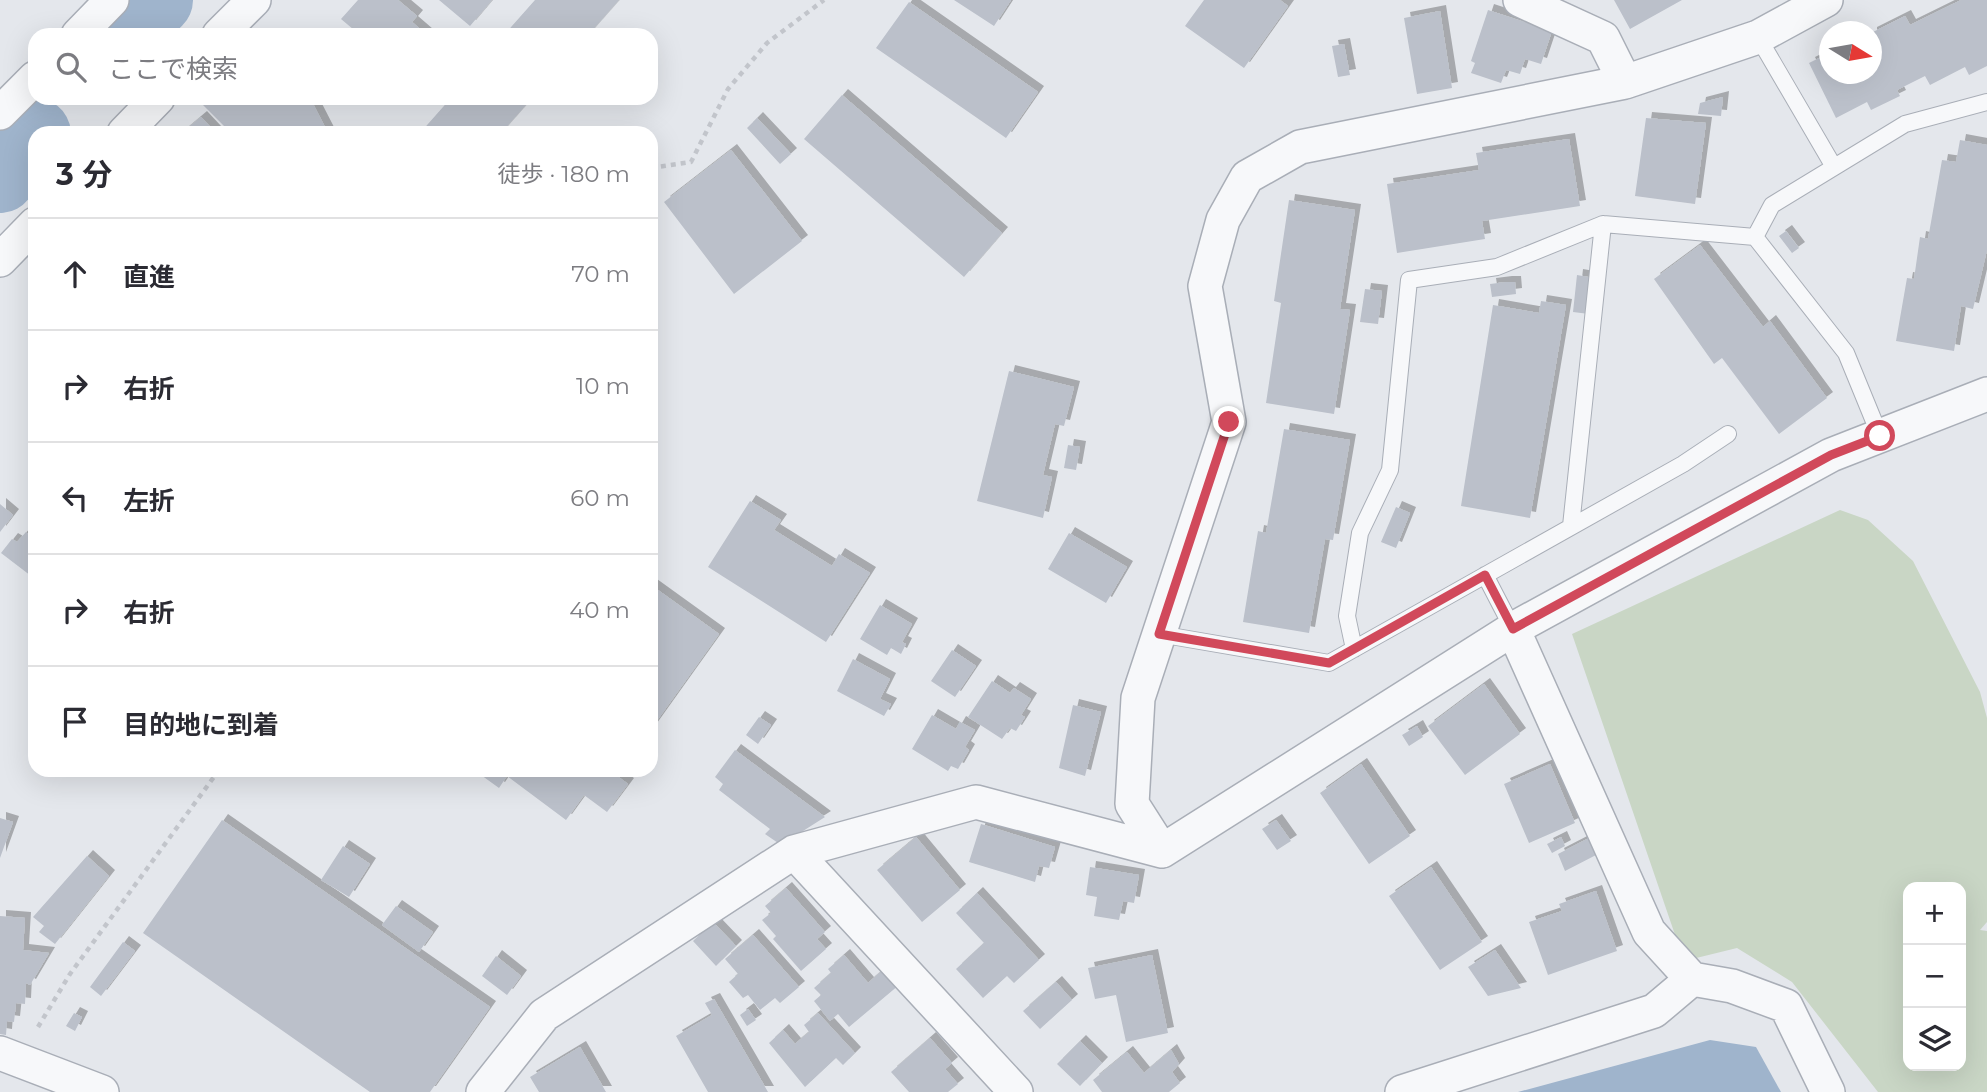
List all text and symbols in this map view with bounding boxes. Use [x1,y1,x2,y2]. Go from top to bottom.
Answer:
north arrow [1819,21,1882,84]
search box [28,28,658,105]
icon: search [52,48,90,86]
text: ここで検索 [108,53,238,85]
text: 3 分 [56,156,112,193]
text: 徒歩 · 180 m [498,160,630,188]
icon: ahead [56,255,94,293]
text: 70 m [571,260,630,288]
text: 直進 [123,261,175,293]
icon: right [56,367,94,405]
text: 10 m [576,372,630,400]
text: 右折 [123,373,175,405]
route end [1213,406,1244,437]
route start [1864,420,1895,451]
icon: left [56,479,94,517]
text: 60 m [570,484,630,512]
text: 左折 [123,485,175,517]
icon: right [56,591,94,629]
text: 40 m [569,596,630,624]
text: 右折 [123,597,175,629]
icon: arrive [56,703,94,741]
text: 目的地に到着 [123,709,279,741]
map controls [1903,882,1966,1071]
button: + [1903,882,1966,945]
button: − [1903,945,1966,1008]
button: layers [1903,1008,1966,1071]

